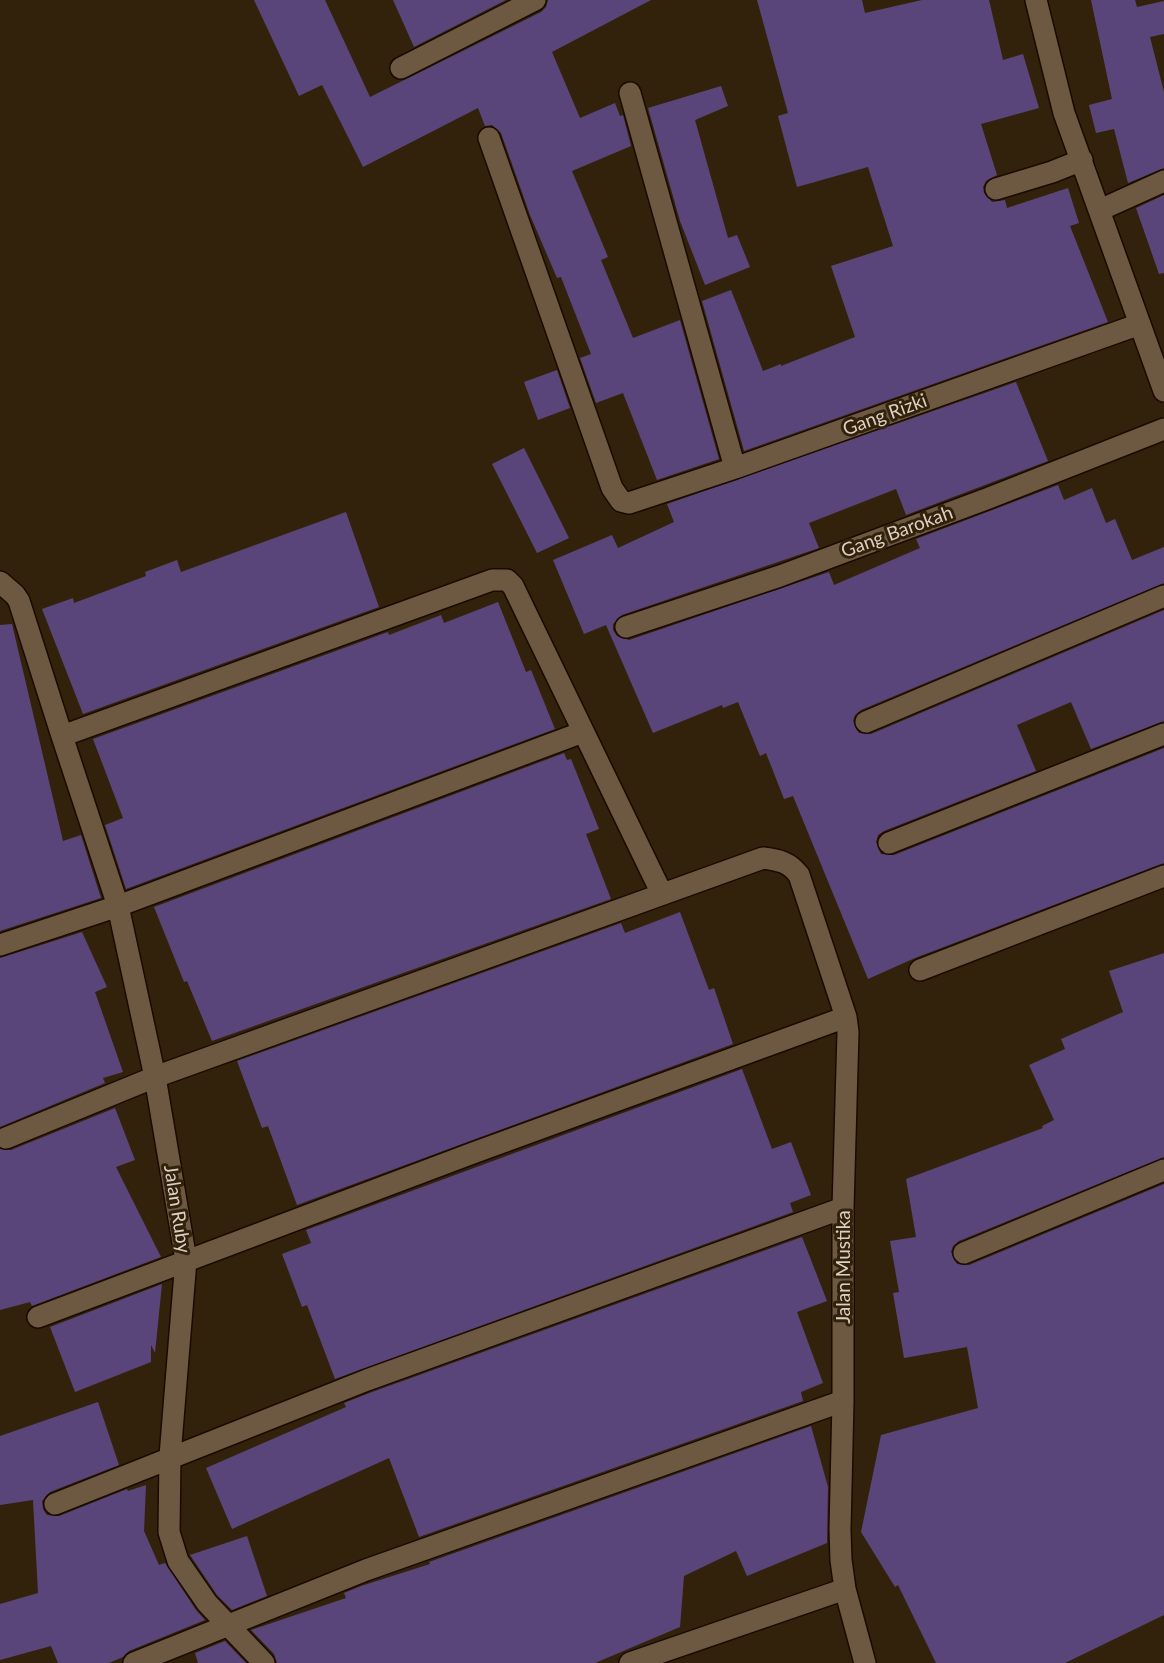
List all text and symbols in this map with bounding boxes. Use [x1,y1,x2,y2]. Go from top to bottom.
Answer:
street label: Gang Rizki [840,389,930,441]
street label: Gang Barokah [838,501,956,563]
street label: Jalan Ruby [159,1163,195,1255]
street label: Jalan Mustika [833,1210,855,1324]

